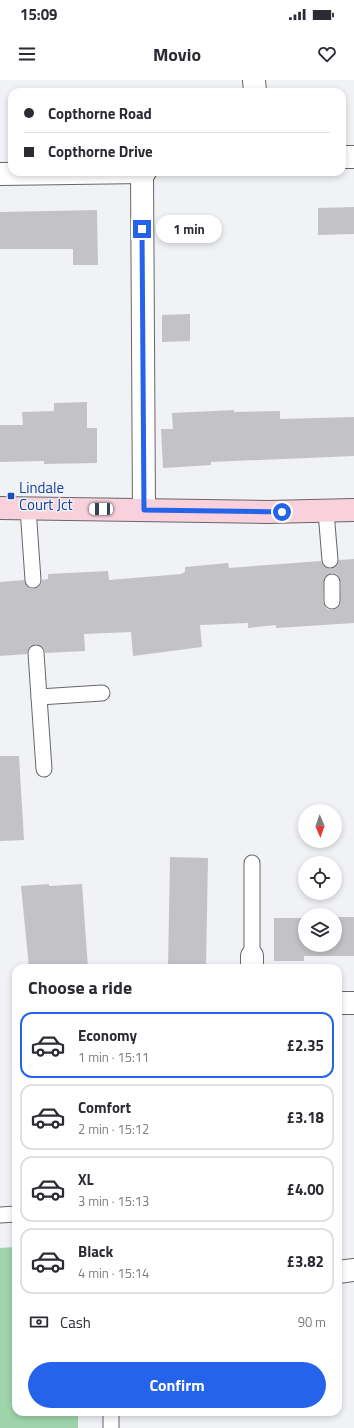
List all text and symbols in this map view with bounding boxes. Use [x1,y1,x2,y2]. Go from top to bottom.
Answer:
text: 15:09 [20,3,57,26]
text: Movio [153,41,201,68]
icon: menu [16,43,38,65]
icon: heart [316,43,338,65]
text: Copthorne Road [48,102,152,125]
text: Copthorne Drive [48,140,153,163]
callout: 1 min [156,215,222,243]
text: 1 min [173,219,205,239]
route end [133,220,151,238]
place label: Lindale Court Jct [19,476,73,516]
marker: Lindale Court Jct [6,491,16,501]
car [89,503,113,515]
route start [273,503,291,521]
north arrow [298,804,342,848]
map controls [298,804,342,952]
button: locate [298,856,342,900]
button: layers [298,908,342,952]
text: Choose a ride [28,974,132,1001]
text: Economy [78,1024,137,1047]
icon: car [30,1027,66,1063]
text: £2.35 [287,1034,324,1057]
text: 1 min · 15:11 [78,1047,149,1067]
text: Comfort [78,1096,131,1119]
icon: car [30,1099,66,1135]
text: £3.18 [287,1106,324,1129]
text: 2 min · 15:12 [78,1119,149,1139]
text: XL [78,1168,94,1191]
icon: car [30,1171,66,1207]
text: £4.00 [287,1178,324,1201]
text: 3 min · 15:13 [78,1191,149,1211]
text: Black [78,1240,113,1263]
icon: car [30,1243,66,1279]
text: £3.82 [287,1250,324,1273]
text: 4 min · 15:14 [78,1263,149,1283]
icon: cash [28,1311,50,1333]
text: Cash [60,1311,91,1334]
text: 90 m [298,1312,326,1332]
button: Confirm [28,1362,326,1408]

